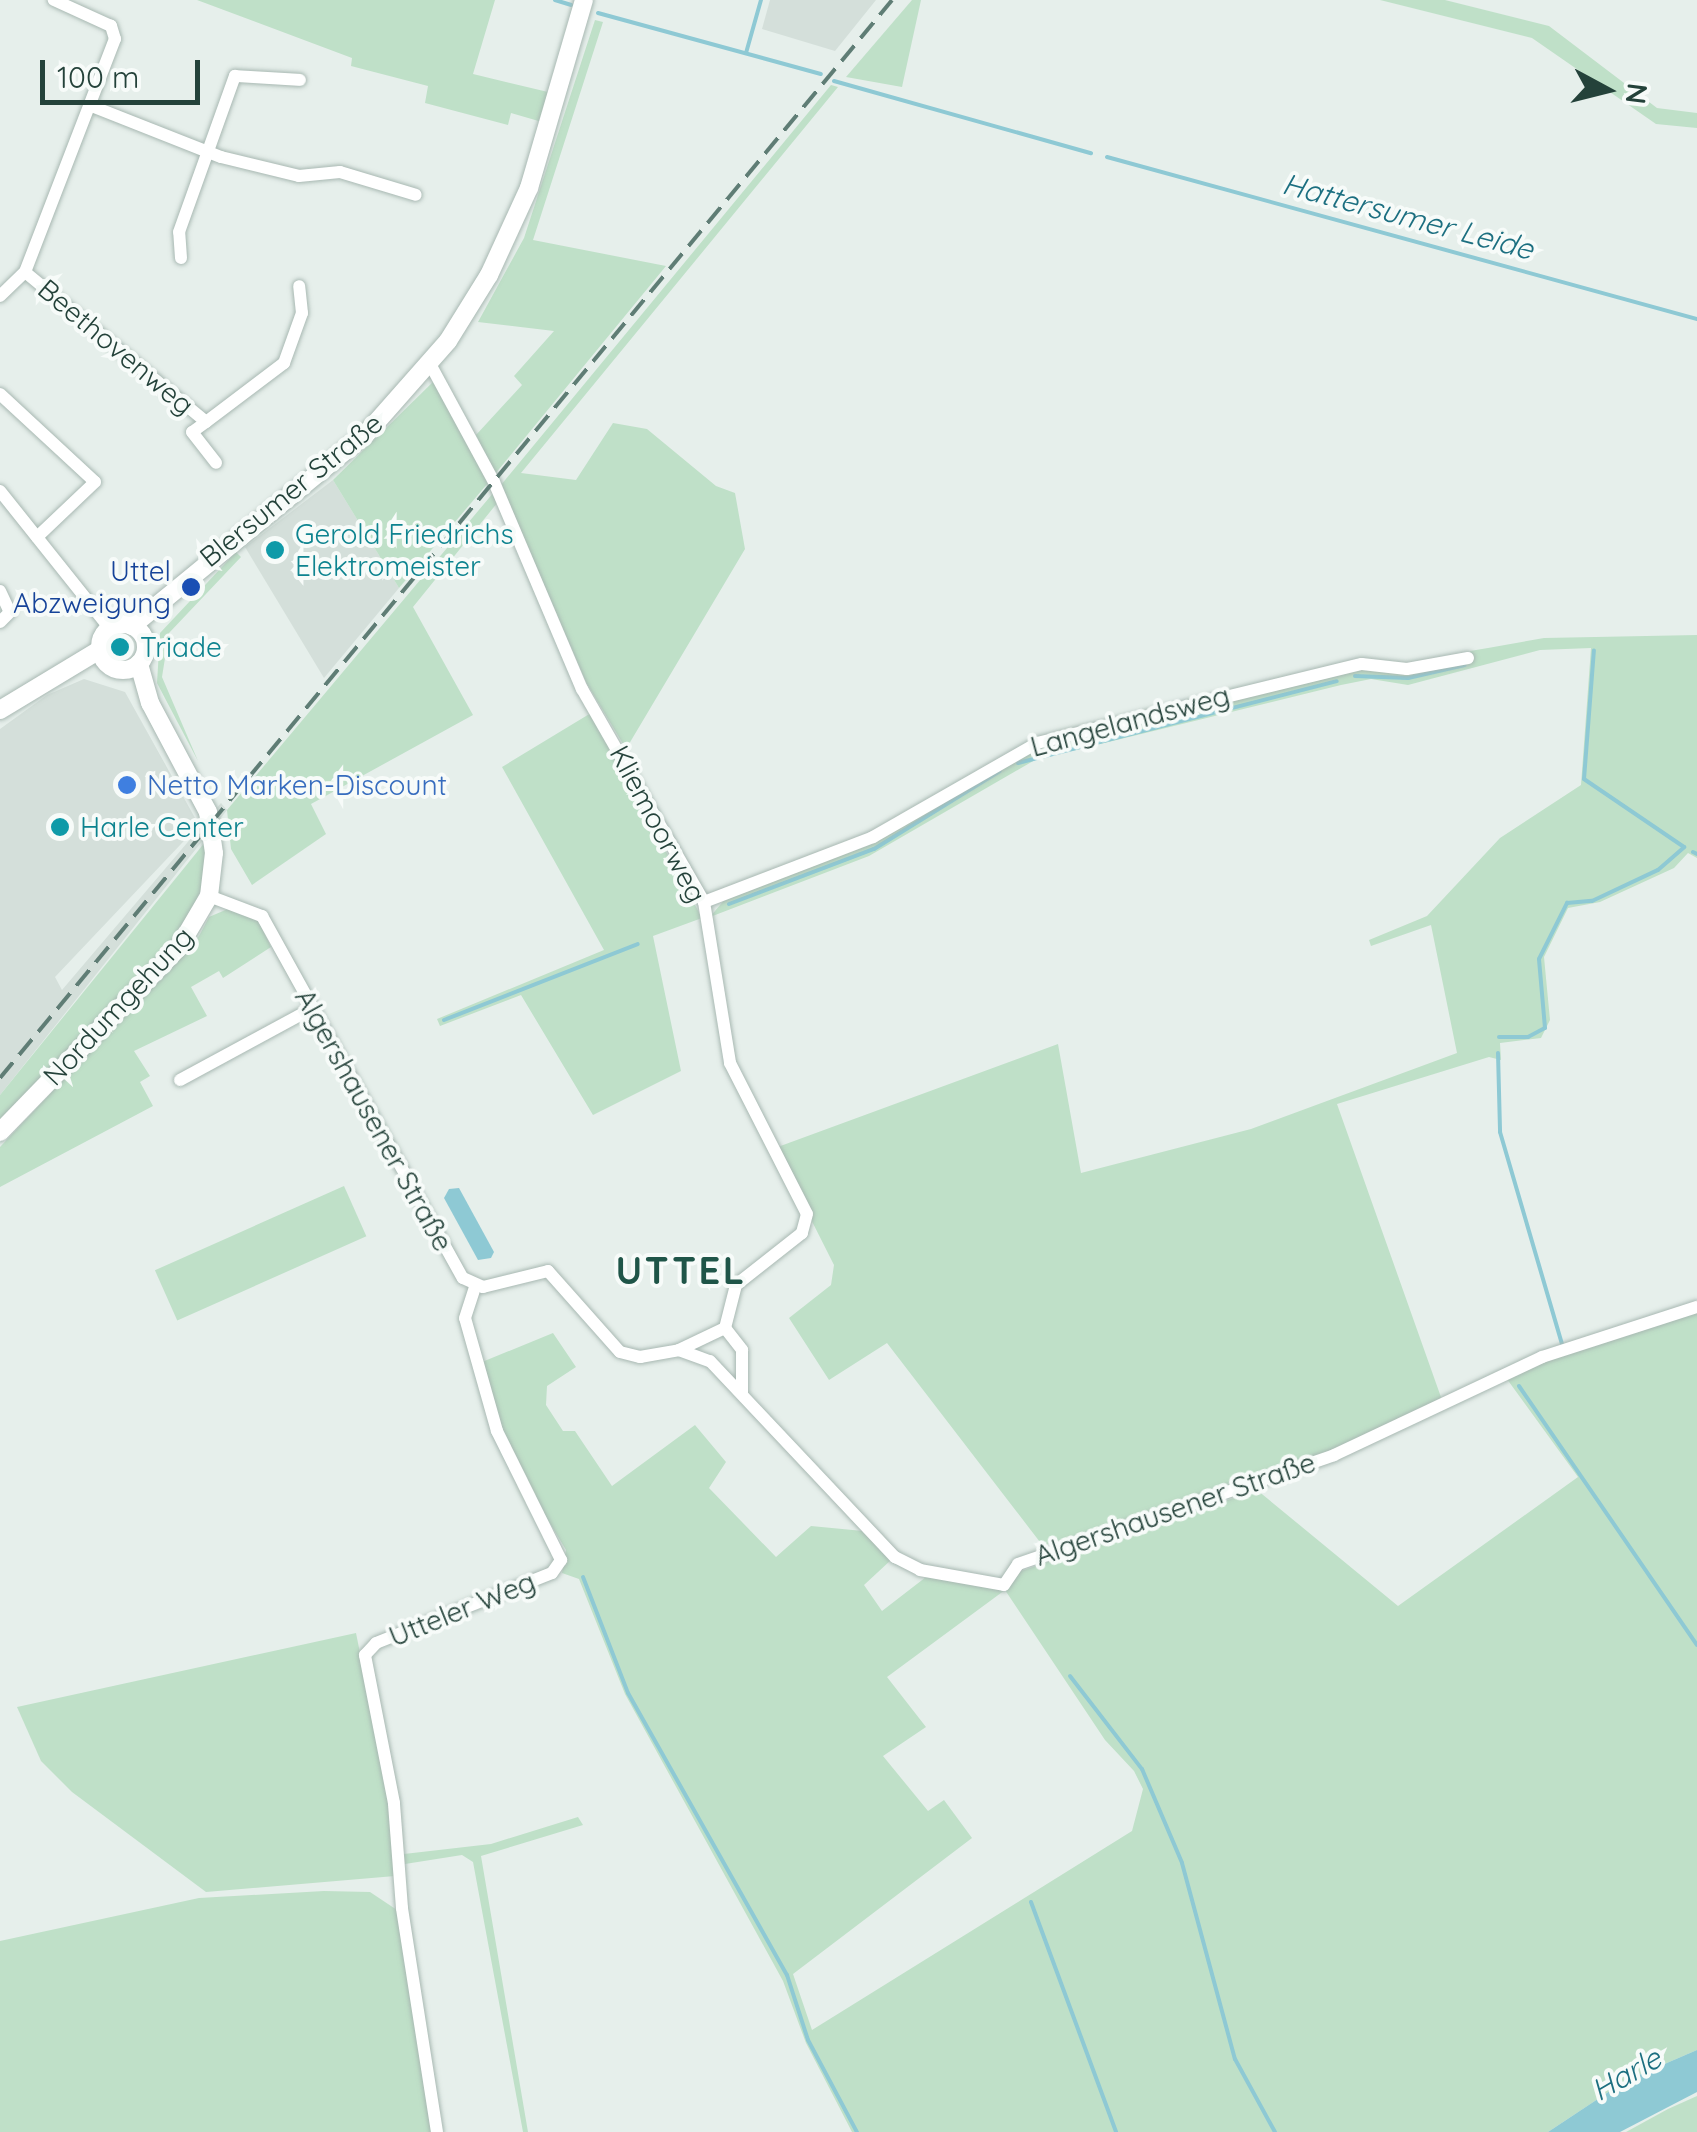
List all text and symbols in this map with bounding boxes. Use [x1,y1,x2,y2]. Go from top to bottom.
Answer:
scale bar [45,40,205,102]
north arrow [1557,40,1657,140]
text: 100 m [57,58,139,96]
text: N [1619,81,1656,106]
water label: Hattersumer Leide [1279,165,1537,267]
street label: Beethovenweg [31,272,201,422]
street label: Blersumer Straße [193,406,389,574]
place label: Gerold Friedrichs Elektromeister [295,517,514,583]
marker: Gerold Friedrichs Elektromeister [264,539,286,561]
place label: Uttel Abzweigung [13,554,171,620]
marker: Uttel Abzweigung [180,576,202,598]
place label: Triade [140,630,222,664]
marker: Triade [109,636,131,658]
street label: Langelandsweg [1027,678,1233,764]
street label: Kliemoorweg [603,740,713,908]
place label: Netto Marken-Discount [147,768,447,802]
marker: Netto Marken-Discount [116,774,138,796]
place label: Harle Center [80,810,244,844]
marker: Harle Center [49,816,71,838]
street label: Nordumgehung [36,920,200,1092]
street label: Algershausener Straße [288,983,460,1257]
district label: UTTEL [615,1248,747,1294]
street label: Algershausener Straße [1030,1445,1320,1573]
street label: Utteler Weg [384,1564,540,1654]
water label: Harle [1585,2040,1667,2108]

